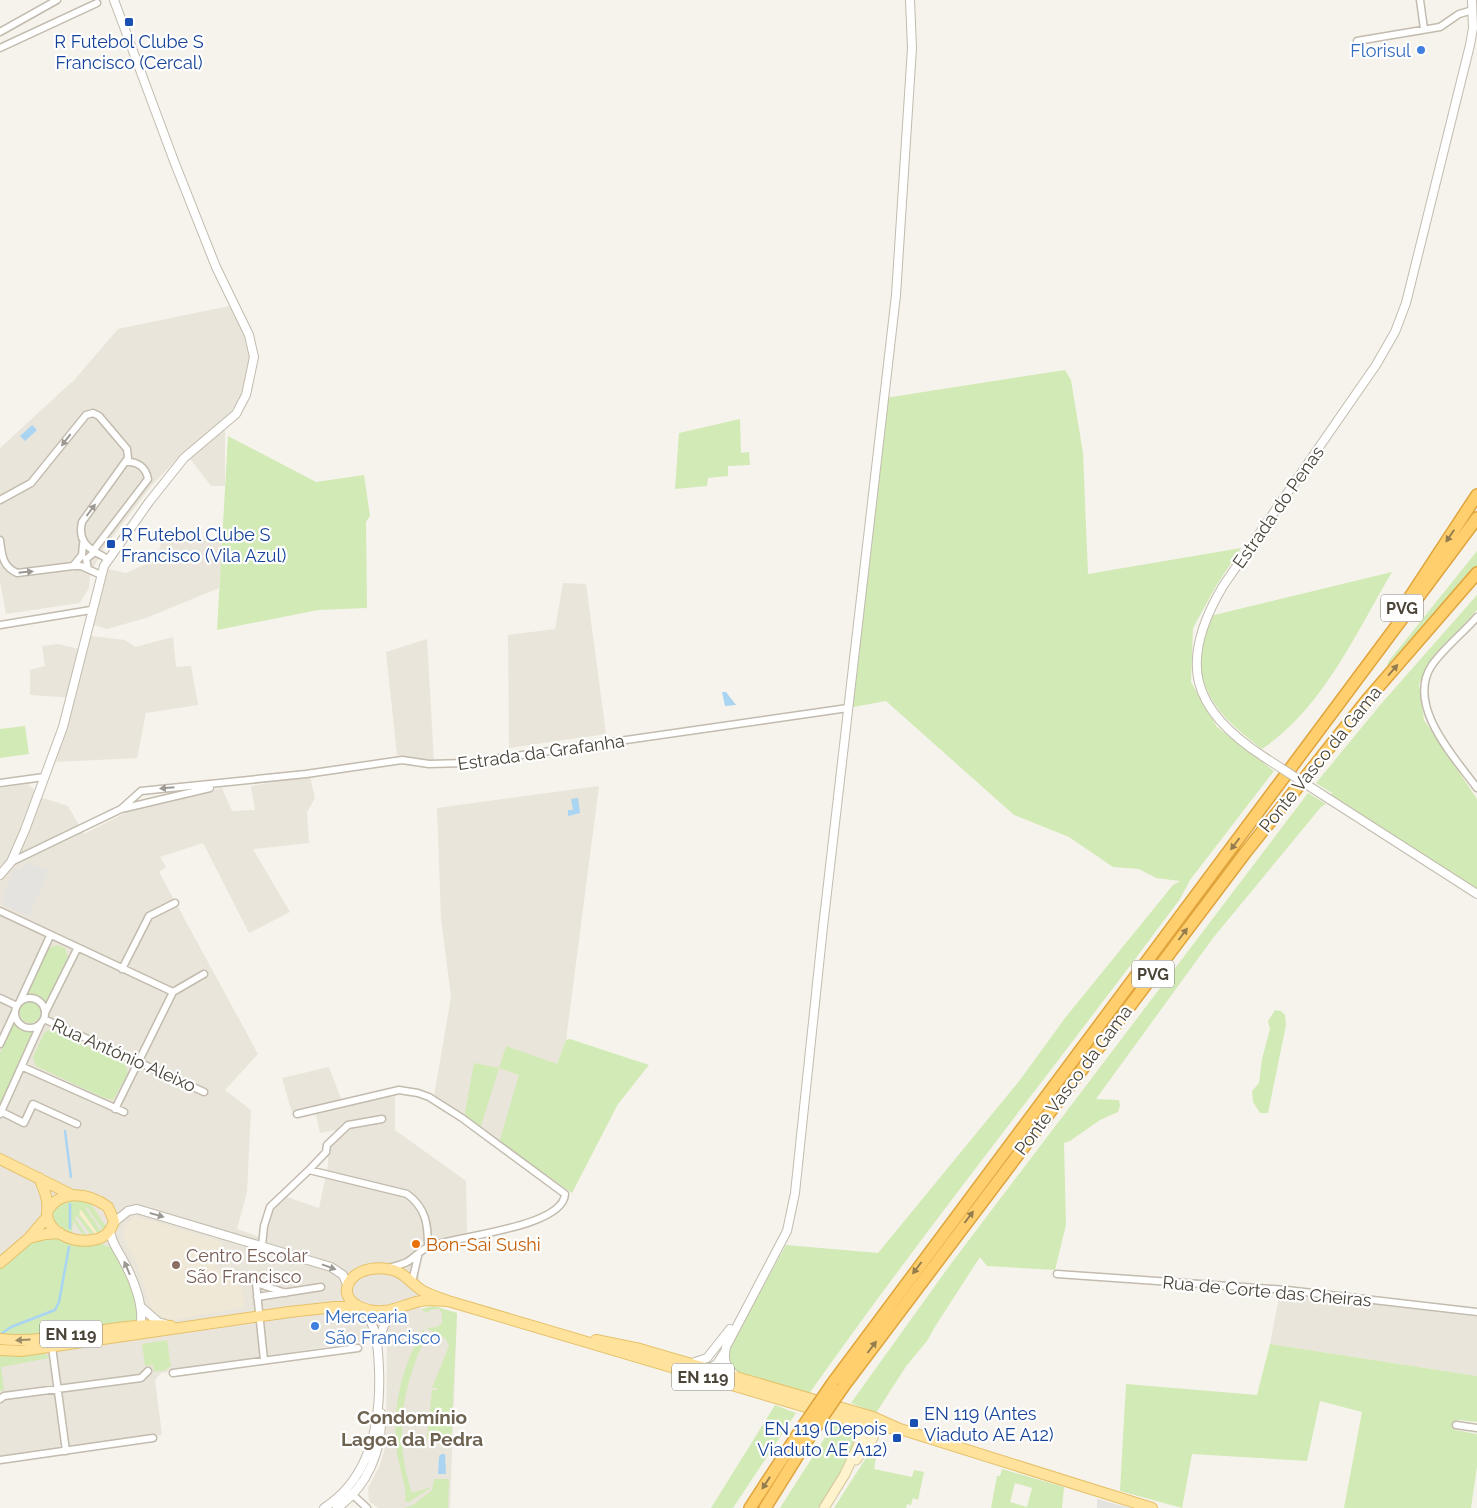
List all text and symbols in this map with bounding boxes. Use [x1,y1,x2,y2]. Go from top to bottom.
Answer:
marker: R Futebol Clube S Francisco (Cercal) [123,16,135,28]
place label: R Futebol Clube S Francisco (Cercal) [54,31,204,73]
place label: Florisul [1350,40,1411,61]
marker: Florisul [1415,44,1427,56]
one-way arrow [60,433,71,446]
street label: Estrada do Penas [1228,442,1328,572]
one-way arrow [86,503,96,517]
place label: R Futebol Clube S Francisco (Vila Azul) [121,524,286,566]
one-way arrow [1445,529,1455,543]
marker: R Futebol Clube S Francisco (Vila Azul) [105,538,117,550]
one-way arrow [18,568,34,576]
road number: PVG [1381,594,1423,622]
one-way arrow [1387,663,1398,676]
street label: Ponte Vasco da Gama [1255,682,1385,836]
street label: Estrada da Grafanha [456,730,626,774]
one-way arrow [159,785,175,793]
one-way arrow [1230,837,1240,851]
one-way arrow [1178,928,1189,941]
road number: PVG [1132,961,1174,988]
street label: Ponte Vasco da Gama [1010,1001,1136,1159]
street label: Rua António Aleixo [49,1014,200,1096]
one-way arrow [149,1211,164,1219]
one-way arrow [964,1211,975,1224]
place label: Bon-Sai Sushi [426,1234,541,1255]
marker: Bon-Sai Sushi [410,1238,422,1250]
place label: Centro Escolar São Francisco [186,1245,309,1287]
marker: Centro Escolar São Francisco [170,1259,182,1271]
one-way arrow [122,1261,130,1275]
one-way arrow [911,1261,922,1274]
one-way arrow [322,1263,337,1271]
street label: Rua de Corte das Cheiras [1162,1271,1373,1311]
place label: Mercearia São Francisco [325,1306,441,1348]
road number: EN 119 [40,1320,102,1348]
marker: Mercearia São Francisco [309,1320,321,1332]
one-way arrow [15,1336,31,1344]
one-way arrow [866,1341,877,1354]
road number: EN 119 [672,1364,734,1390]
place label: EN 119 (Antes Viaduto AE A12) [924,1403,1054,1445]
district label: Condomínio Lagoa da Pedra [341,1406,483,1450]
marker: EN 119 (Antes Viaduto AE A12) [908,1417,920,1429]
place label: EN 119 (Depois Viaduto AE A12) [757,1418,887,1460]
marker: EN 119 (Depois Viaduto AE A12) [891,1432,903,1444]
one-way arrow [761,1476,771,1489]

